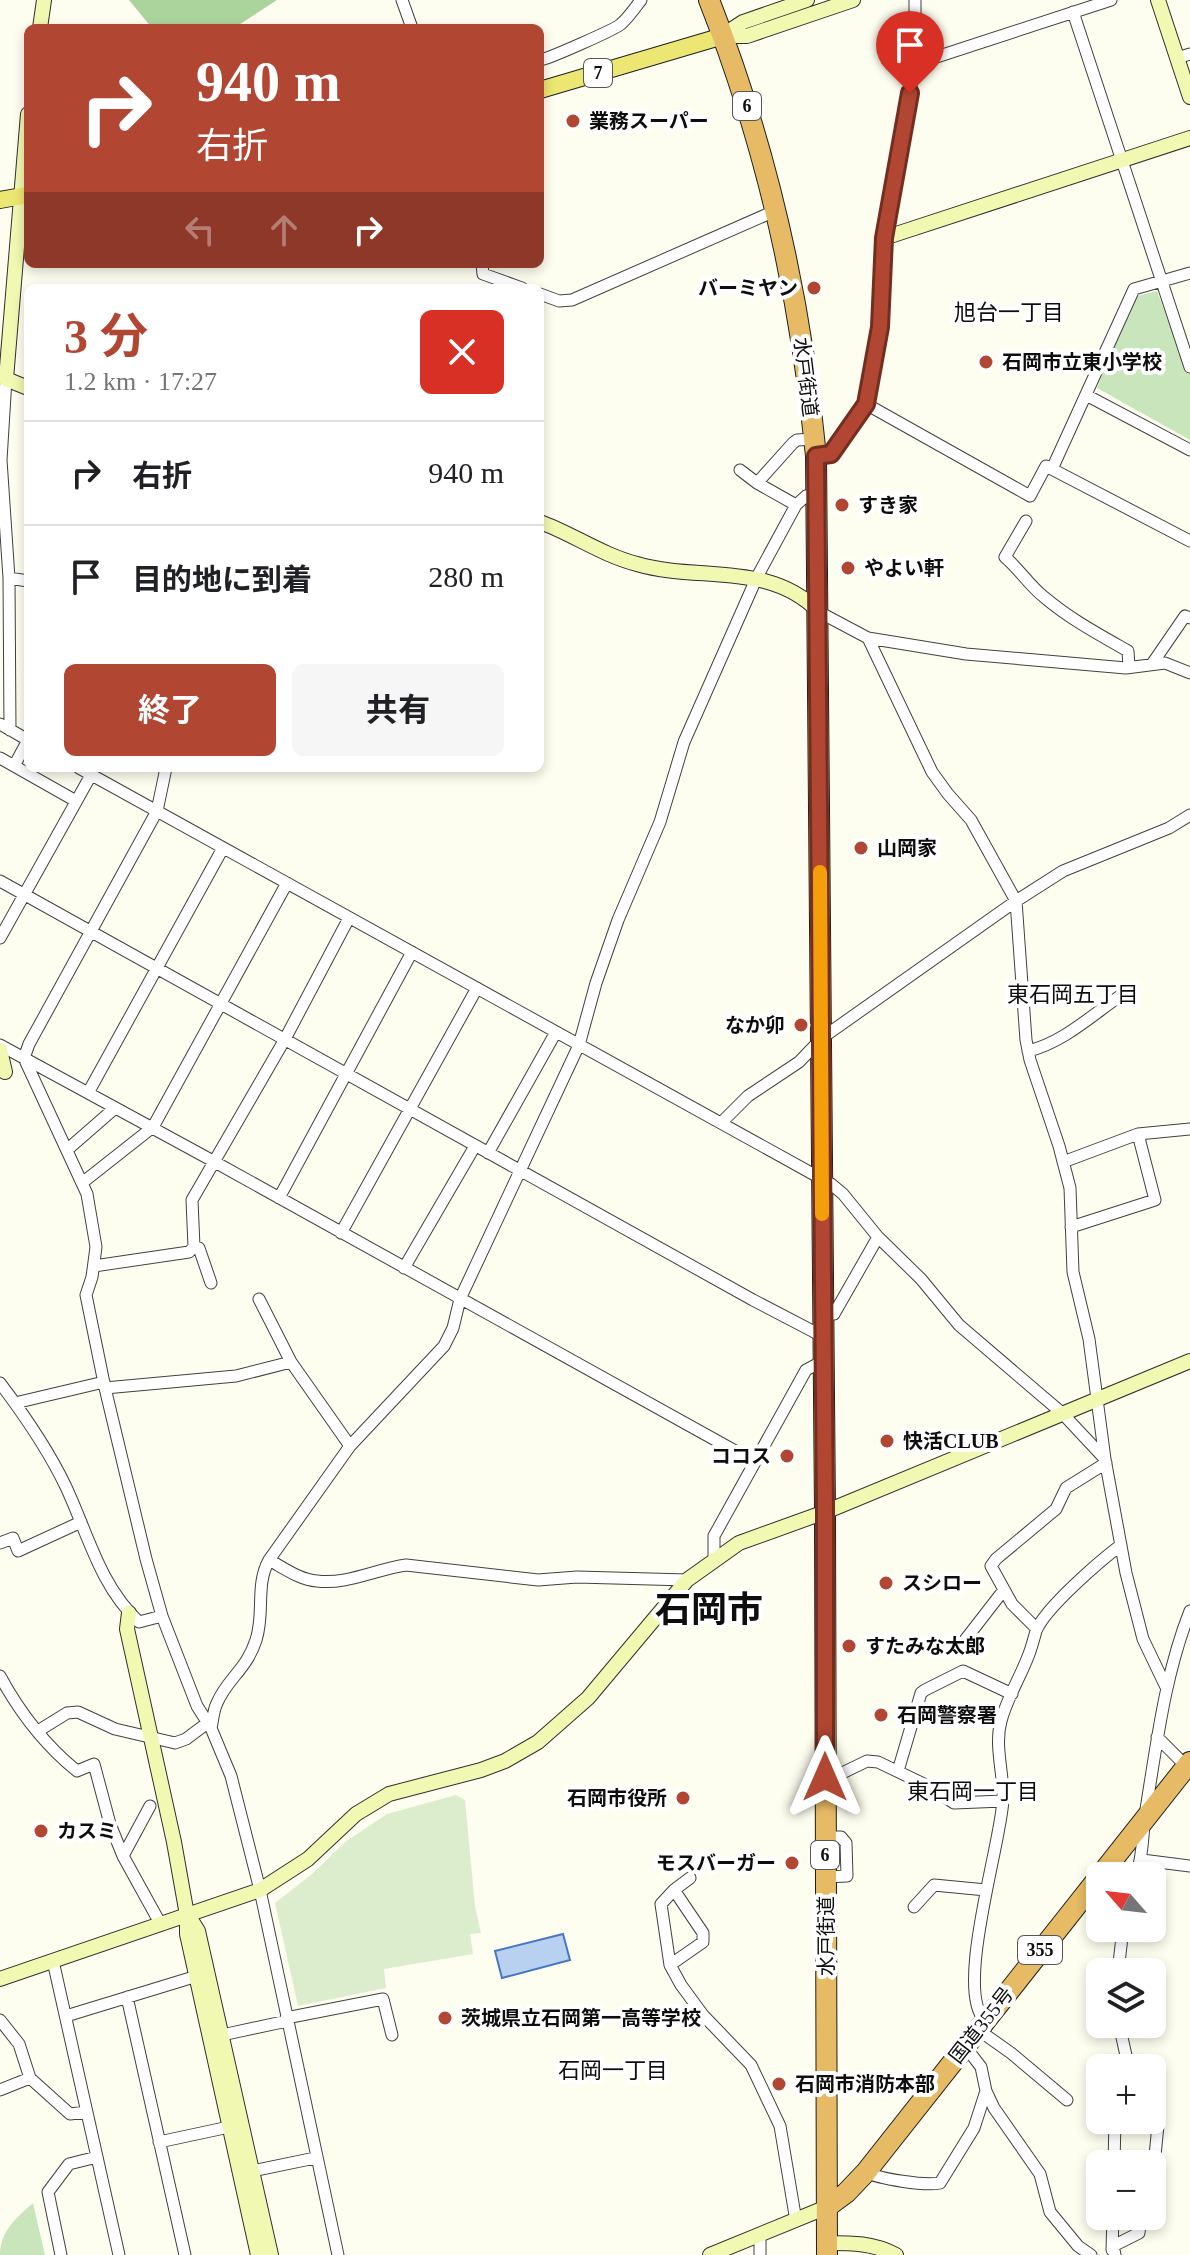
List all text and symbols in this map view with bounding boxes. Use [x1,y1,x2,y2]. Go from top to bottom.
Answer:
pin [876,11,944,93]
icon: arrive [888,23,932,67]
text: 940 m [196,51,341,113]
icon: right [64,56,168,160]
road number: 7 [584,59,612,87]
road number: 6 [733,92,761,120]
place label: 業務スーパー [589,110,709,132]
marker: 業務スーパー [564,112,582,130]
text: 右折 [196,126,268,166]
icon: left [178,208,222,252]
icon: ahead [262,208,306,252]
icon: right [346,208,390,252]
place label: バーミヤン [698,277,798,299]
marker: バーミヤン [805,279,823,297]
district label: 旭台一丁目 [954,300,1064,325]
text: 3 分 [64,310,148,363]
button: close [420,310,504,394]
street label: 水戸街道 [790,336,822,418]
place label: 石岡市立東小学校 [1002,351,1162,373]
marker: 石岡市立東小学校 [977,353,995,371]
text: 1.2 km · 17:27 [64,367,217,396]
icon: right [64,451,108,495]
text: 940 m [428,456,504,489]
text: 右折 [132,459,192,492]
place label: すき家 [858,494,918,516]
marker: すき家 [833,496,851,514]
icon: arrive [64,555,108,599]
place label: やよい軒 [864,557,944,579]
marker: やよい軒 [839,559,857,577]
text: 280 m [428,560,504,593]
text: 目的地に到着 [132,563,312,596]
button: 終了 [64,664,276,756]
button: 共有 [292,664,504,756]
place label: 山岡家 [877,837,937,859]
marker: 山岡家 [852,839,870,857]
district label: 東石岡五丁目 [1007,982,1139,1007]
place label: なか卯 [725,1014,785,1036]
marker: なか卯 [792,1016,810,1034]
place label: 快活CLUB [903,1430,999,1452]
marker: 快活CLUB [878,1432,896,1450]
place label: ココス [711,1445,771,1467]
marker: ココス [778,1447,796,1465]
place label: スシロー [902,1572,982,1594]
marker: スシロー [877,1574,895,1592]
district label: 石岡市 [655,1590,763,1630]
place label: すたみな太郎 [865,1635,985,1657]
marker: すたみな太郎 [840,1637,858,1655]
place label: 石岡警察署 [897,1704,997,1726]
marker: 石岡警察署 [872,1706,890,1724]
position arrow [783,1735,867,1819]
district label: 東石岡一丁目 [907,1779,1039,1804]
place label: 石岡市役所 [567,1787,667,1809]
marker: 石岡市役所 [674,1789,692,1807]
place label: カスミ [57,1820,117,1842]
marker: カスミ [32,1822,50,1840]
road number: 6 [811,1841,839,1869]
place label: モスバーガー [656,1852,776,1874]
marker: モスバーガー [783,1854,801,1872]
north arrow [1086,1862,1166,1942]
map controls [1086,1862,1166,2230]
street label: 水戸街道 [815,1896,837,1976]
road number: 355 [1018,1936,1062,1964]
button: layers [1086,1958,1166,2038]
street label: 国道355号 [945,1983,1017,2067]
place label: 茨城県立石岡第一高等学校 [461,2007,701,2029]
marker: 茨城県立石岡第一高等学校 [436,2009,454,2027]
button: + [1086,2054,1166,2134]
district label: 石岡一丁目 [558,2058,668,2083]
place label: 石岡市消防本部 [795,2073,935,2095]
marker: 石岡市消防本部 [770,2075,788,2093]
button: − [1086,2150,1166,2230]

